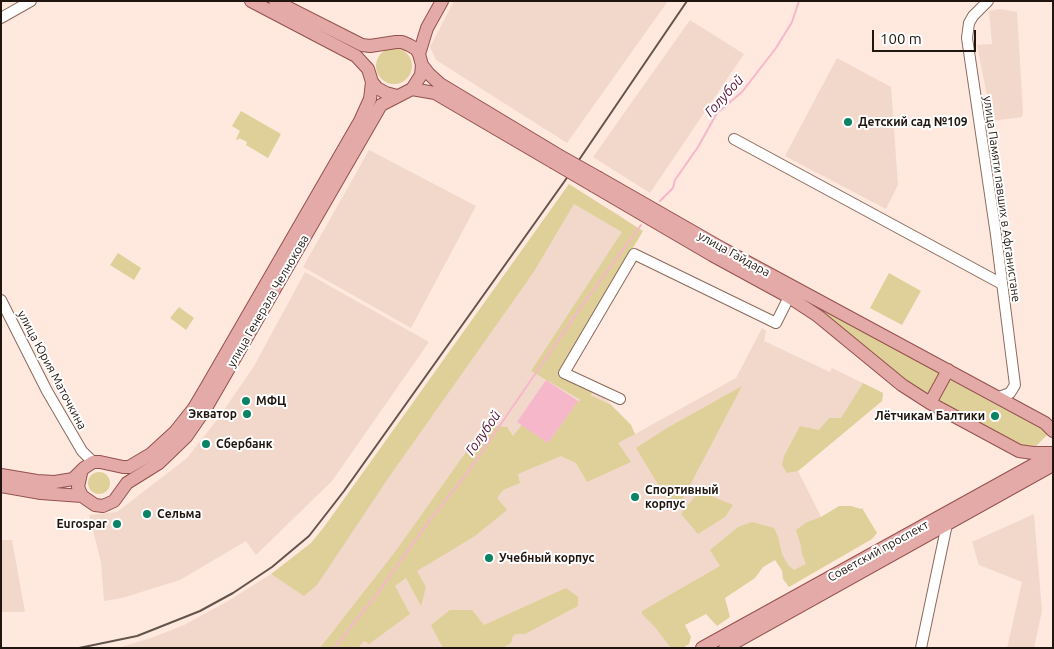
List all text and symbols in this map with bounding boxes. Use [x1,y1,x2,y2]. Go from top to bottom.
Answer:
scale bar [874,20,978,52]
text: 100 m [880,30,922,47]
water label: Голубой [701,72,747,120]
street label: улица Памяти павших в Афганистане [980,95,1024,303]
place label: Детский сад №109 [858,115,968,129]
marker: Детский сад №109 [842,116,854,128]
street label: улица Гайдара [695,228,773,280]
street label: улица Генерала Челнокова [224,232,312,370]
street label: улица Юрия Маточкина [14,308,90,432]
place label: МФЦ [256,394,286,408]
marker: МФЦ [240,395,252,407]
place label: Экватор [188,407,237,421]
marker: Экватор [241,408,253,420]
water label: Голубой [462,408,504,458]
place label: Лётчикам Балтики [875,409,985,423]
marker: Лётчикам Балтики [989,410,1001,422]
place label: Сбербанк [216,437,273,451]
marker: Сбербанк [200,438,212,450]
place label: Спортивный корпус [645,483,719,511]
marker: Спортивный корпус [629,491,641,503]
place label: Сельма [157,507,201,521]
marker: Сельма [141,508,153,520]
place label: Eurospar [56,517,107,531]
street label: Советский проспект [825,517,931,585]
marker: Eurospar [111,518,123,530]
place label: Учебный корпус [499,551,594,565]
marker: Учебный корпус [483,552,495,564]

